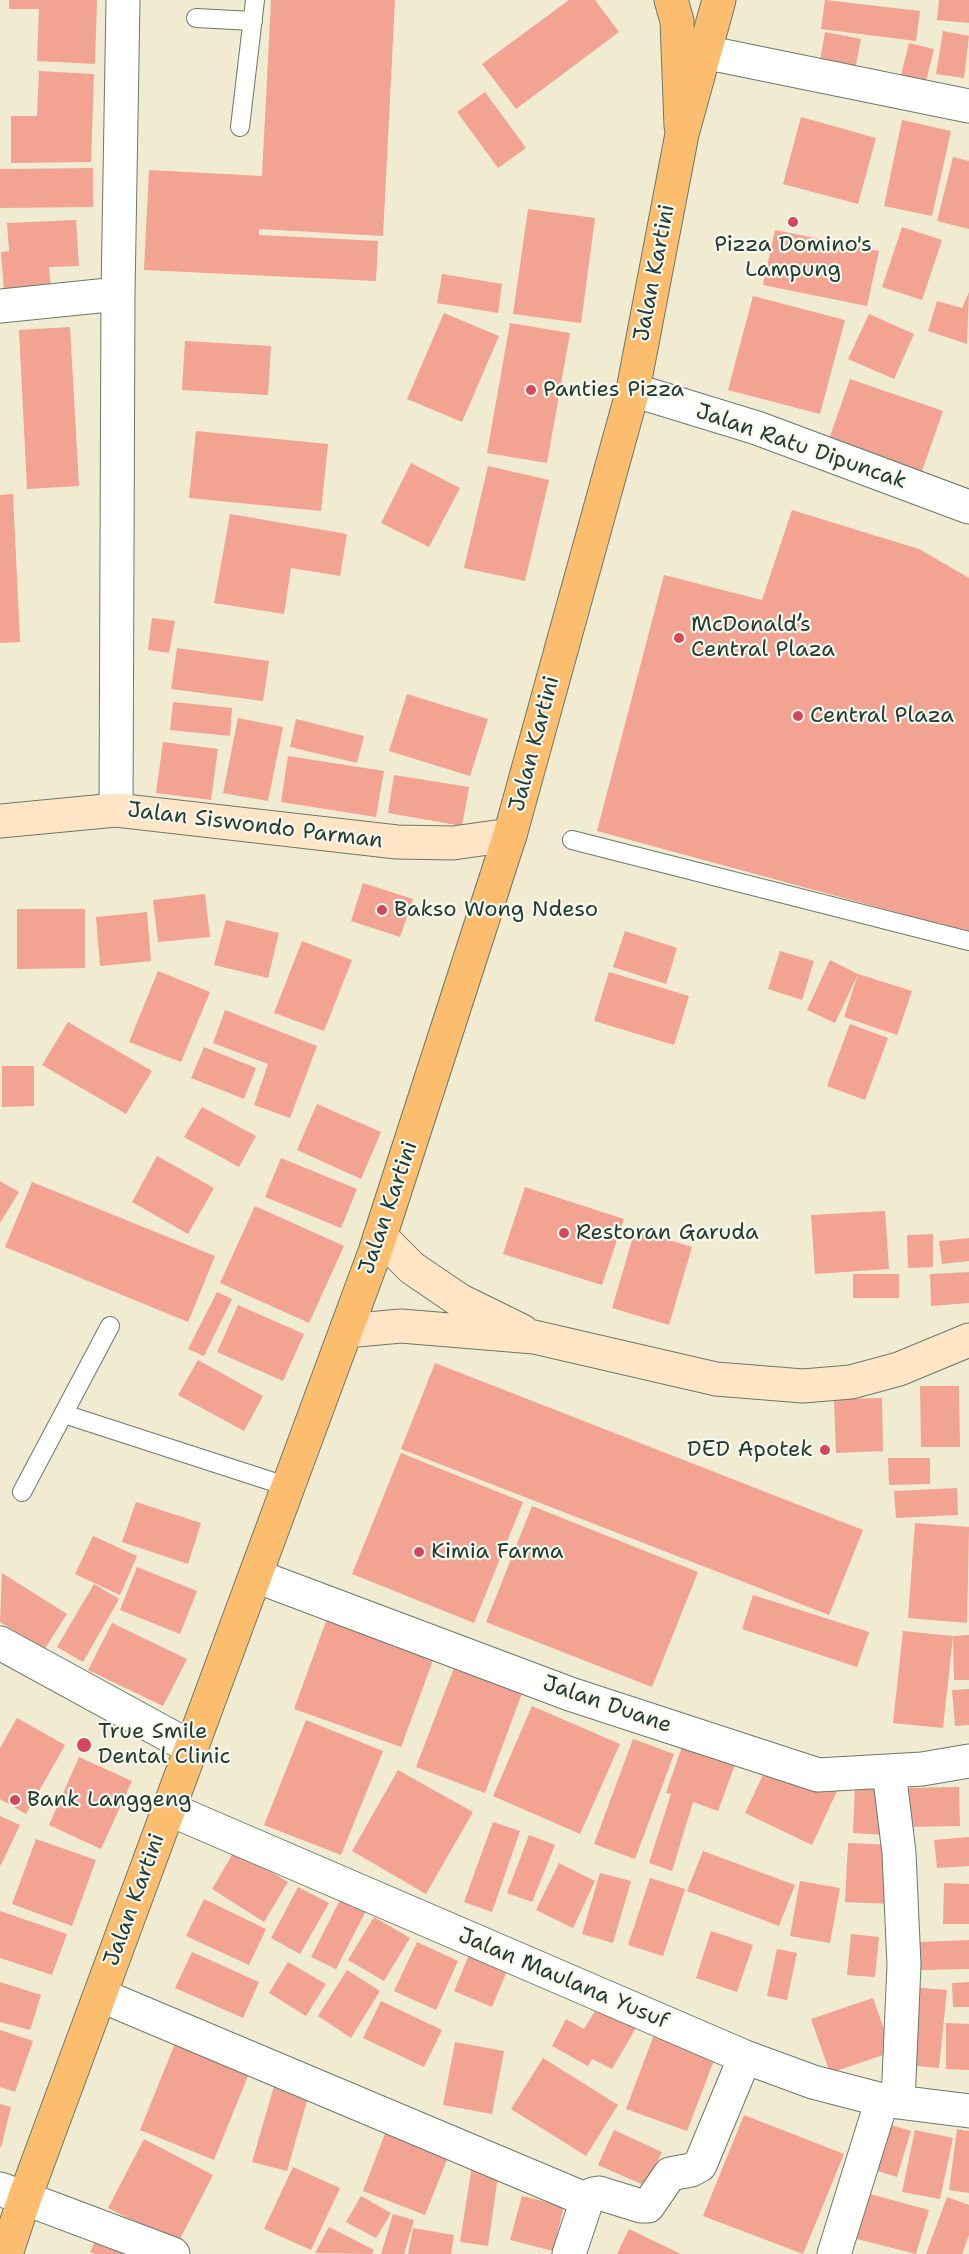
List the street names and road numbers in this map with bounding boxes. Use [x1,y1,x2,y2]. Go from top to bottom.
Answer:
street label: Jalan Kartini [629,202,681,344]
street label: Jalan Ratu Dipuncak [692,398,910,496]
street label: Jalan Kartini [504,673,566,815]
street label: Jalan Siswondo Parman [126,797,384,855]
street label: Jalan Kartini [354,1138,424,1278]
street label: Jalan Duane [539,1671,675,1739]
street label: Jalan Kartini [99,1830,171,1970]
street label: Jalan Maulana Yusuf [454,1923,672,2035]

